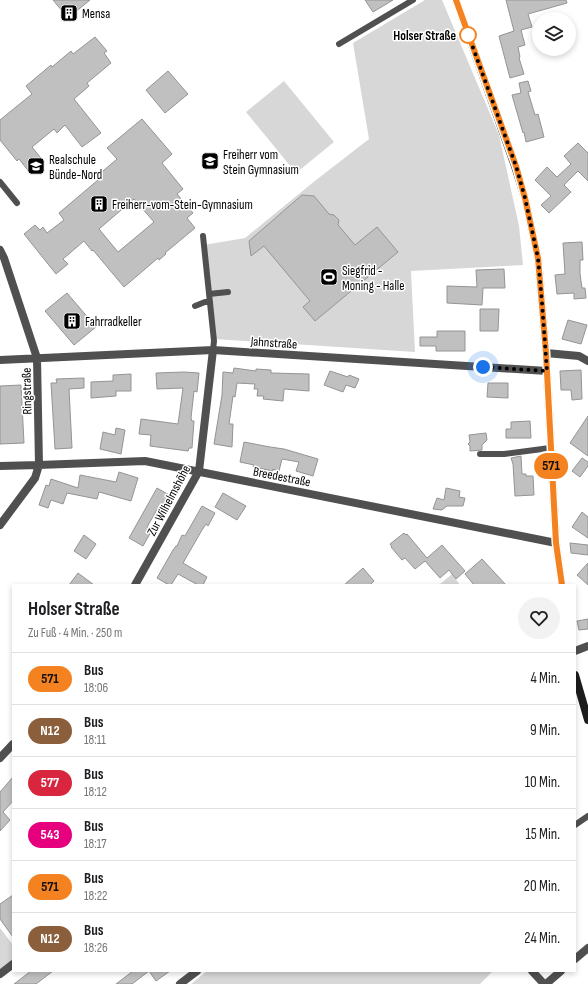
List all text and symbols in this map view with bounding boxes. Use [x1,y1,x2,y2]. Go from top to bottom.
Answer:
building icon: Mensa [59,3,79,23]
place label: Mensa [82,6,110,22]
map controls [532,12,576,56]
button: layers [532,12,576,56]
marker: Holser Straße [459,26,477,44]
place label: Holser Straße [393,28,456,44]
place label: Freiherr vom Stein Gymnasium [223,147,299,178]
school or university icon: Freiherr vom Stein Gymnasium [200,151,220,171]
place label: Realschule Bünde-Nord [49,152,102,183]
school or university icon: Realschule Bünde-Nord [26,156,46,176]
building icon: Freiherr-vom-Stein-Gymnasium [89,194,109,214]
place label: Freiherr-vom-Stein-Gymnasium [112,197,253,213]
place label: Siegfrid - Moning - Halle [342,263,404,294]
sports icon: Siegfrid - Moning - Halle [319,267,339,287]
building icon: Fahrradkeller [62,311,82,331]
place label: Fahrradkeller [85,314,142,330]
street label: Jahnstraße [249,333,298,353]
your location [473,357,493,377]
street label: Ringstraße [19,367,35,415]
line badge: 571 [528,453,574,479]
text: 571 [542,457,560,474]
street label: Zur Wilhelmshöhe [144,462,194,539]
street label: Breedestraße [252,464,312,490]
button: heart [518,597,560,639]
text: Holser Straße [28,598,120,621]
text: Zu Fuß · 4 Min. · 250 m [28,625,122,641]
text: Bus [84,661,103,680]
text: 4 Min. [530,669,560,688]
text: 571 [41,670,59,687]
text: 18:06 [84,680,108,696]
text: Bus [84,713,103,732]
text: 9 Min. [530,721,560,740]
text: N12 [40,722,60,739]
text: 18:11 [84,732,106,748]
text: Bus [84,765,103,784]
text: 10 Min. [525,773,560,792]
text: 577 [41,774,59,791]
text: 18:12 [84,784,107,800]
text: Bus [84,817,103,836]
text: 15 Min. [525,825,560,844]
text: 543 [41,826,59,843]
text: 18:17 [84,836,106,852]
text: Bus [84,869,103,888]
text: 20 Min. [524,877,560,896]
text: 571 [41,878,59,895]
text: 18:22 [84,888,107,904]
text: Bus [84,921,103,940]
text: 24 Min. [524,929,560,948]
text: N12 [40,930,60,947]
text: 18:26 [84,940,108,956]

